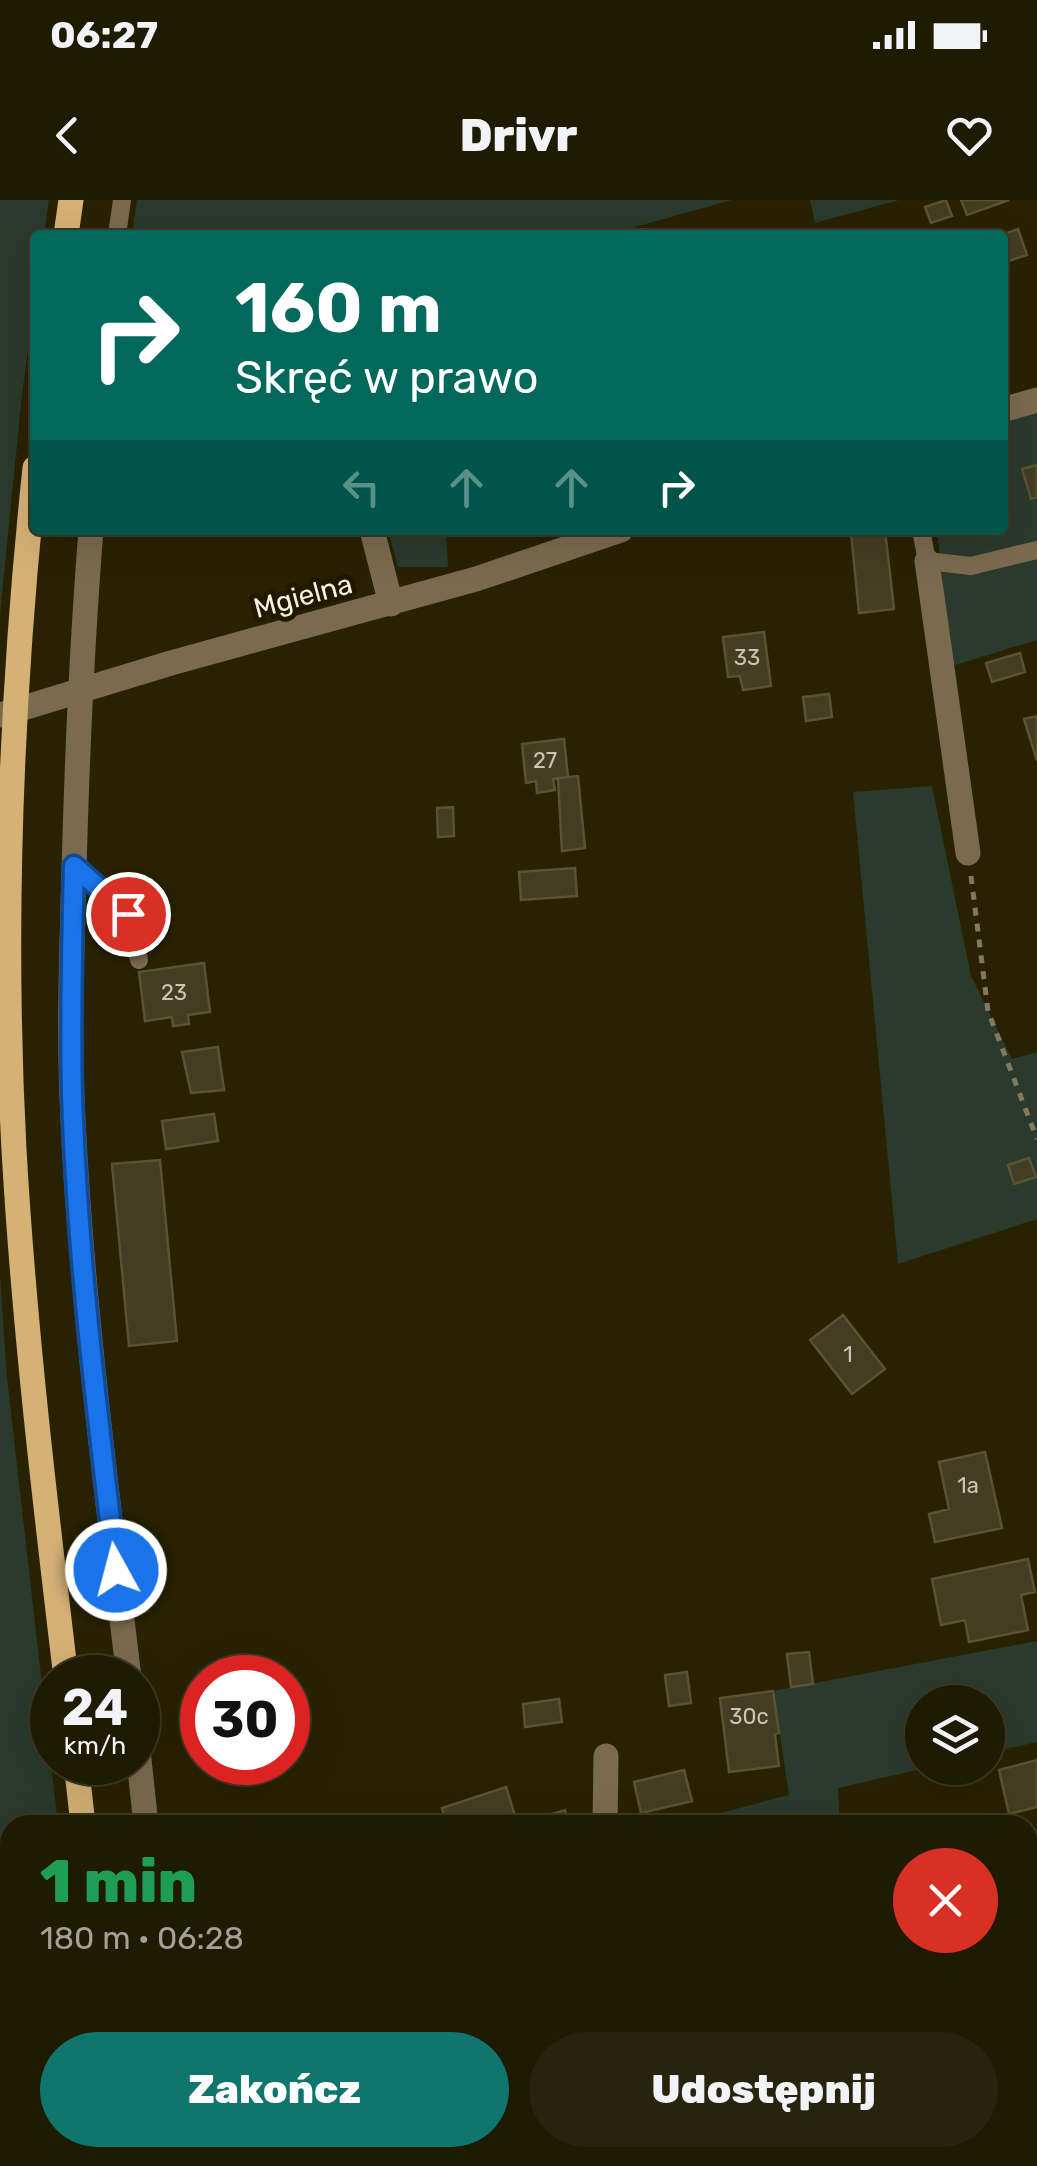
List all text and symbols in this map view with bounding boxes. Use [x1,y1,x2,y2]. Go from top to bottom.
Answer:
text: 06:27 [50,12,158,58]
icon: back [40,108,95,163]
icon: heart [942,108,997,163]
text: Drivr [460,109,577,162]
text: 160 m [235,267,442,350]
icon: right [70,270,200,400]
text: Skręć w prawo [235,351,539,404]
icon: left [334,460,389,515]
icon: ahead [439,460,494,515]
icon: ahead [544,460,599,515]
icon: right [649,460,704,515]
street label: Mgielna [250,567,356,625]
house number: 33 [734,644,760,671]
house number: 27 [533,747,557,774]
pin [86,872,171,957]
icon: arrive [101,887,156,942]
house number: 23 [161,979,187,1006]
house number: 1 [843,1341,853,1368]
house number: 1a [957,1472,979,1499]
position arrow [64,1518,168,1622]
speed limit sign: 30 [180,1655,310,1785]
text: 24 [62,1678,128,1738]
map controls [905,1685,1005,1785]
button: layers [905,1685,1005,1785]
house number: 30c [729,1703,769,1730]
text: km/h [64,1731,126,1760]
text: 1 min [40,1846,197,1917]
button: close [893,1848,998,1953]
text: 180 m · 06:28 [40,1919,244,1957]
button: Zakończ [40,2032,509,2147]
button: Udostępnij [529,2032,998,2147]

